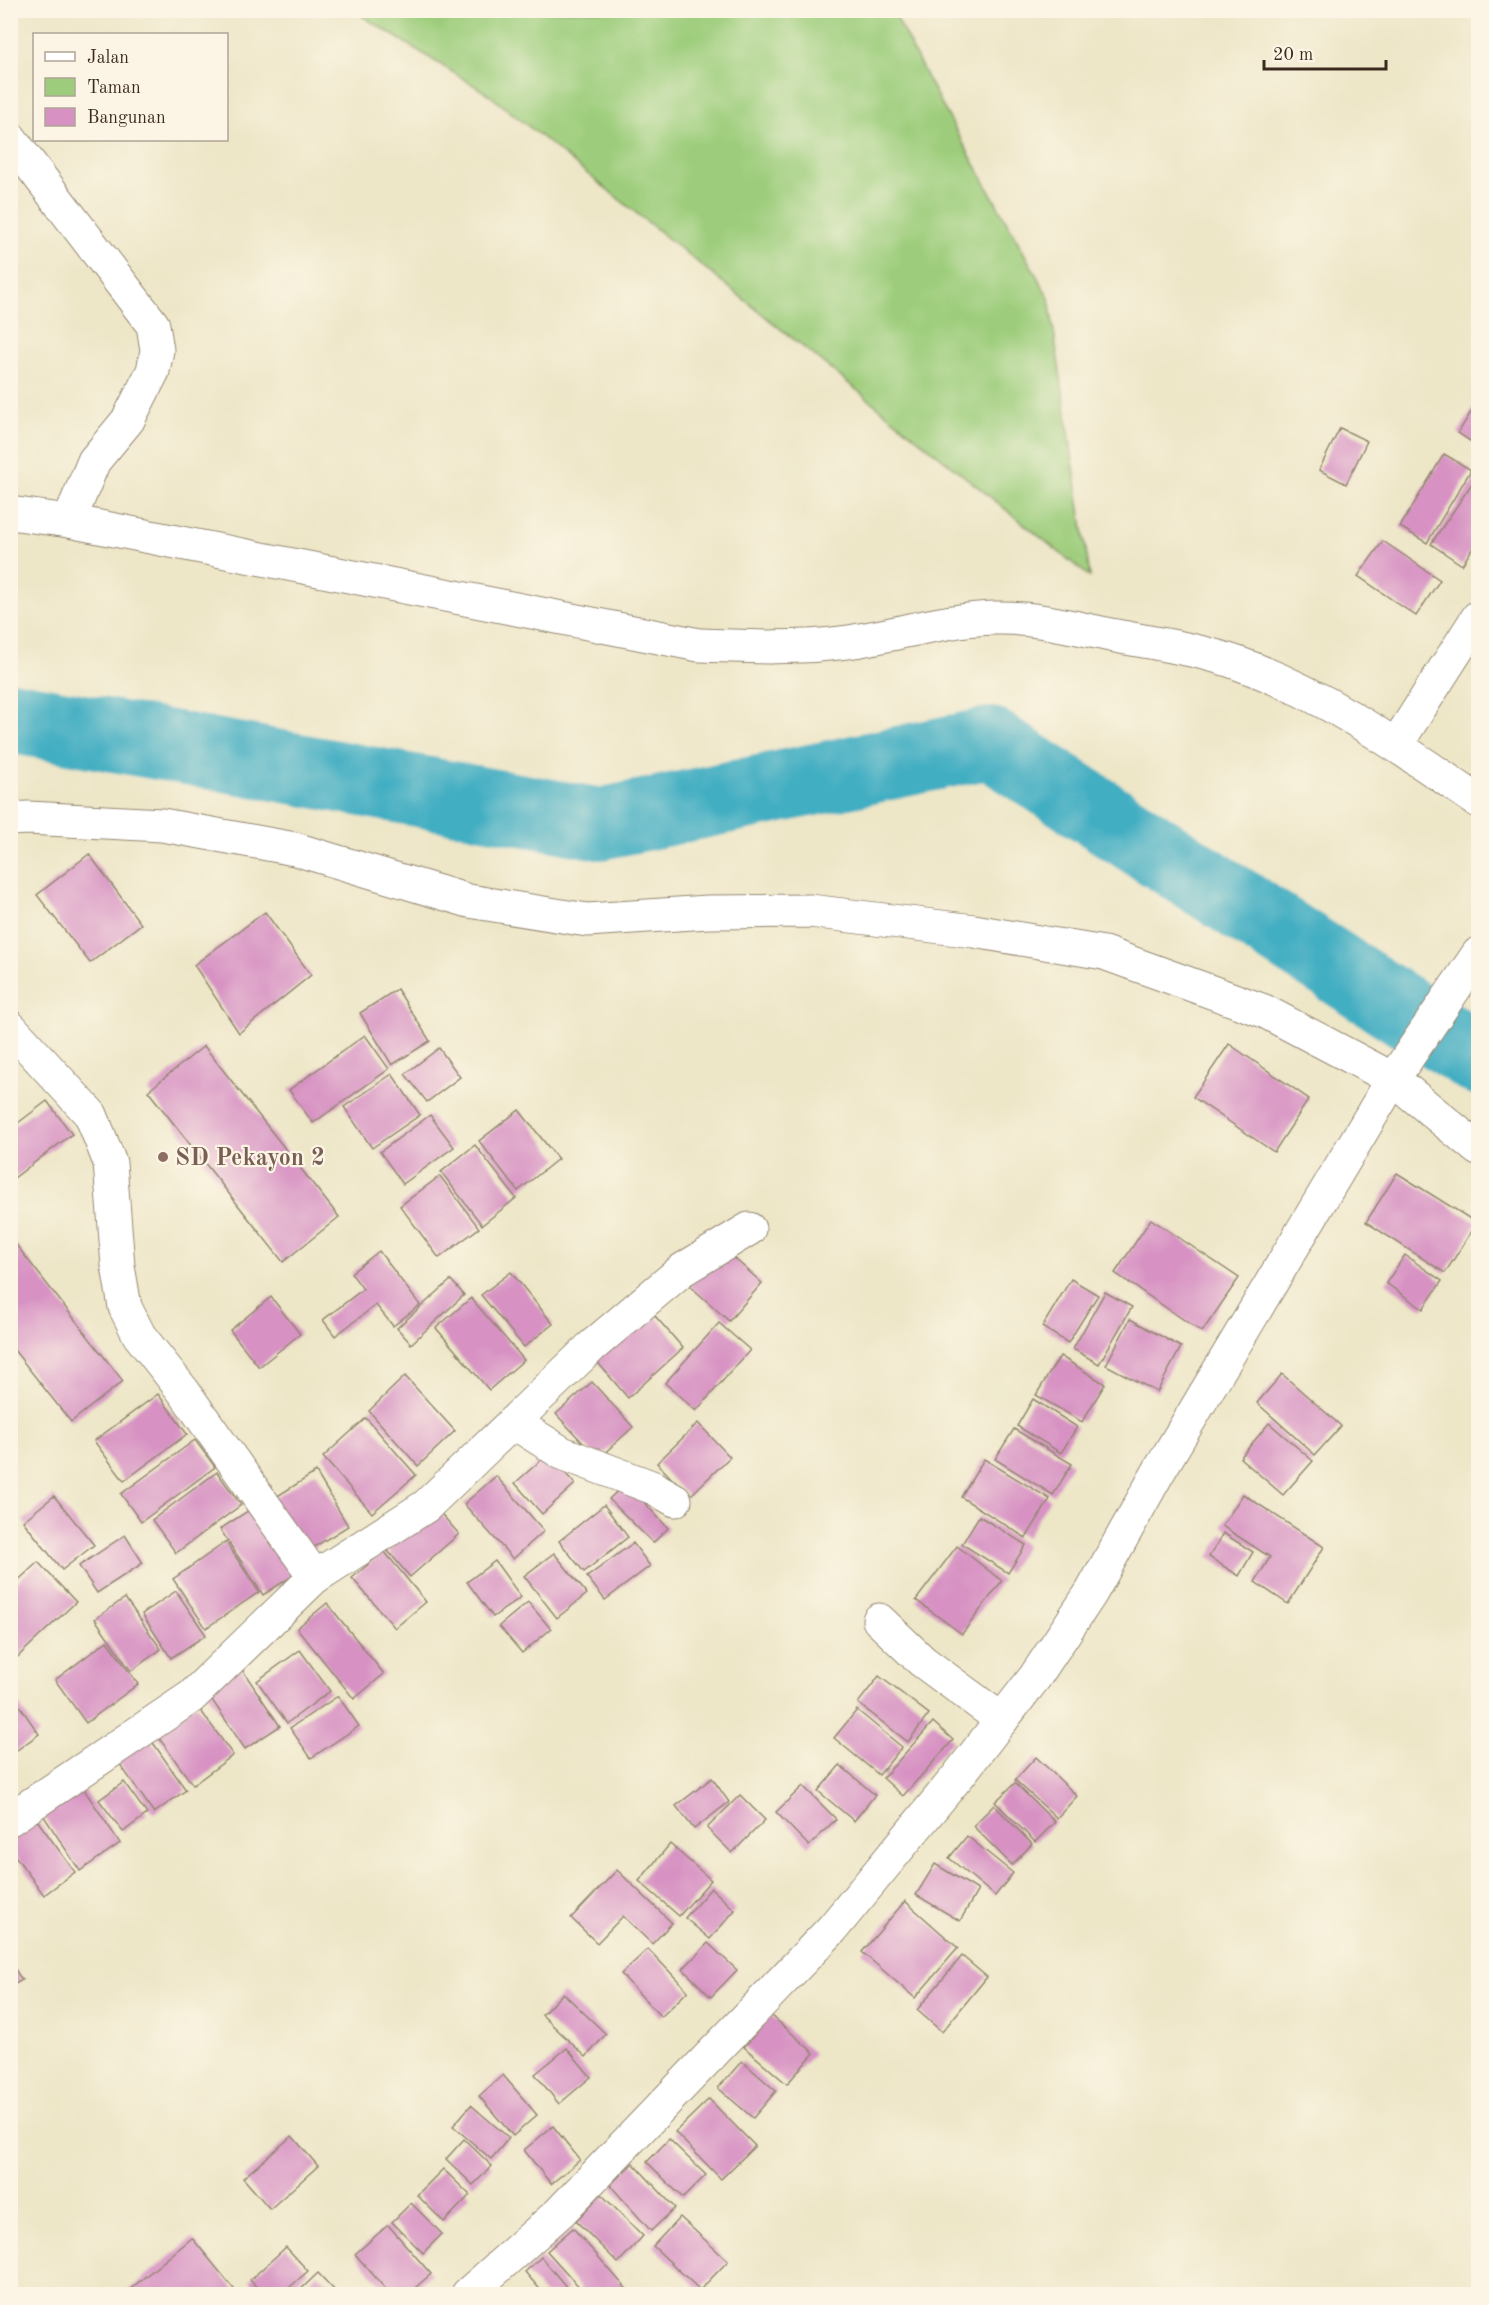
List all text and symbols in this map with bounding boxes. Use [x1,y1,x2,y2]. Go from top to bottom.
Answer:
legend [33,33,228,141]
scale bar [1264,33,1386,71]
text: 20 m [1273,46,1313,64]
text: Jalan [87,49,129,67]
text: Taman [87,79,141,97]
text: Bangunan [87,109,166,127]
place label: SD Pekayon 2 [175,1147,325,1171]
marker: SD Pekayon 2 [156,1150,170,1164]

